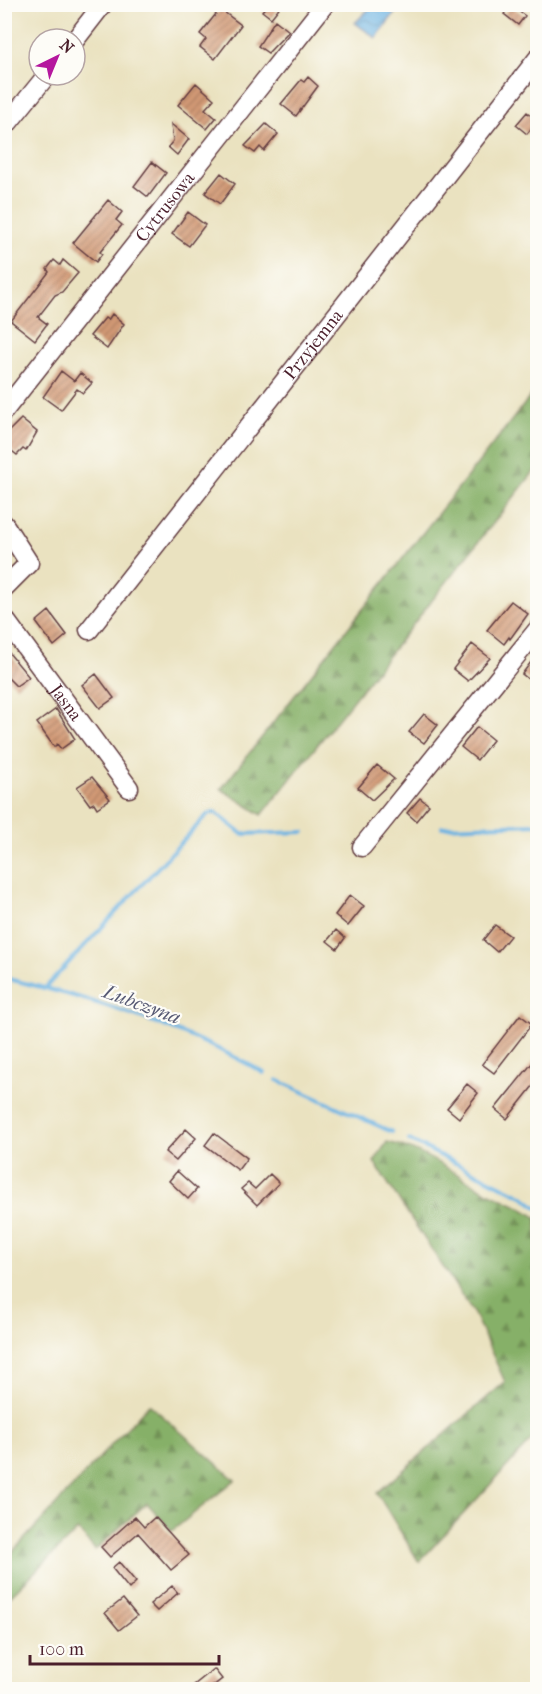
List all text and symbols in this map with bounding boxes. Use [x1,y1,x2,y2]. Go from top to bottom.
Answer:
north arrow [27,27,87,87]
text: N [56,35,78,58]
street label: Cytrusowa [131,168,200,246]
street label: Przyjemna [280,305,348,384]
street label: Jasna [44,679,87,726]
water label: Lubczyna [98,979,184,1029]
scale bar [30,1628,219,1666]
text: 100 m [39,1639,84,1660]

